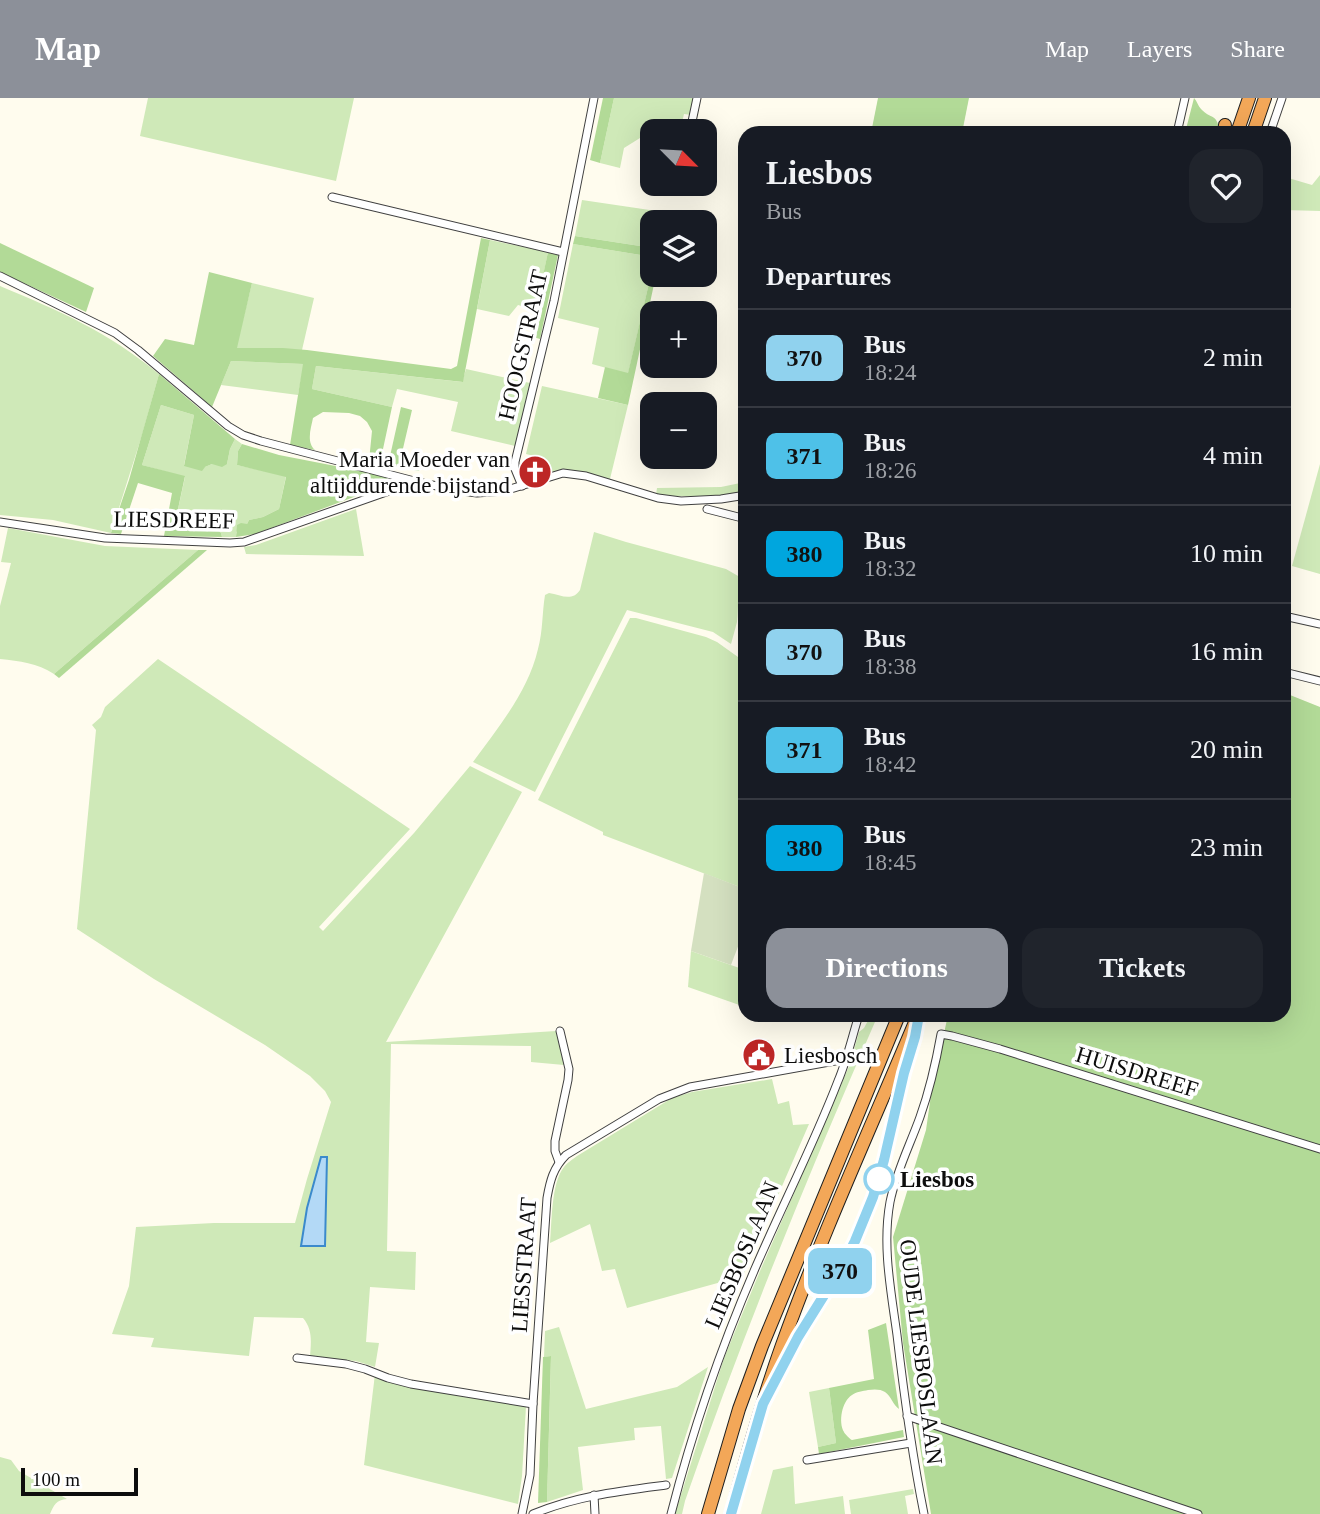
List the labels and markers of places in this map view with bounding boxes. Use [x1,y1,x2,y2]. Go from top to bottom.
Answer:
place label: Maria Moeder van altijddurende bijstand [310,447,510,498]
church icon: Maria Moeder van altijddurende bijstand [516,453,554,491]
public building icon: Liesbosch [740,1036,778,1074]
place label: Liesbosch [784,1043,878,1068]
marker: Liesbos [864,1164,894,1194]
place label: Liesbos [900,1167,974,1192]

